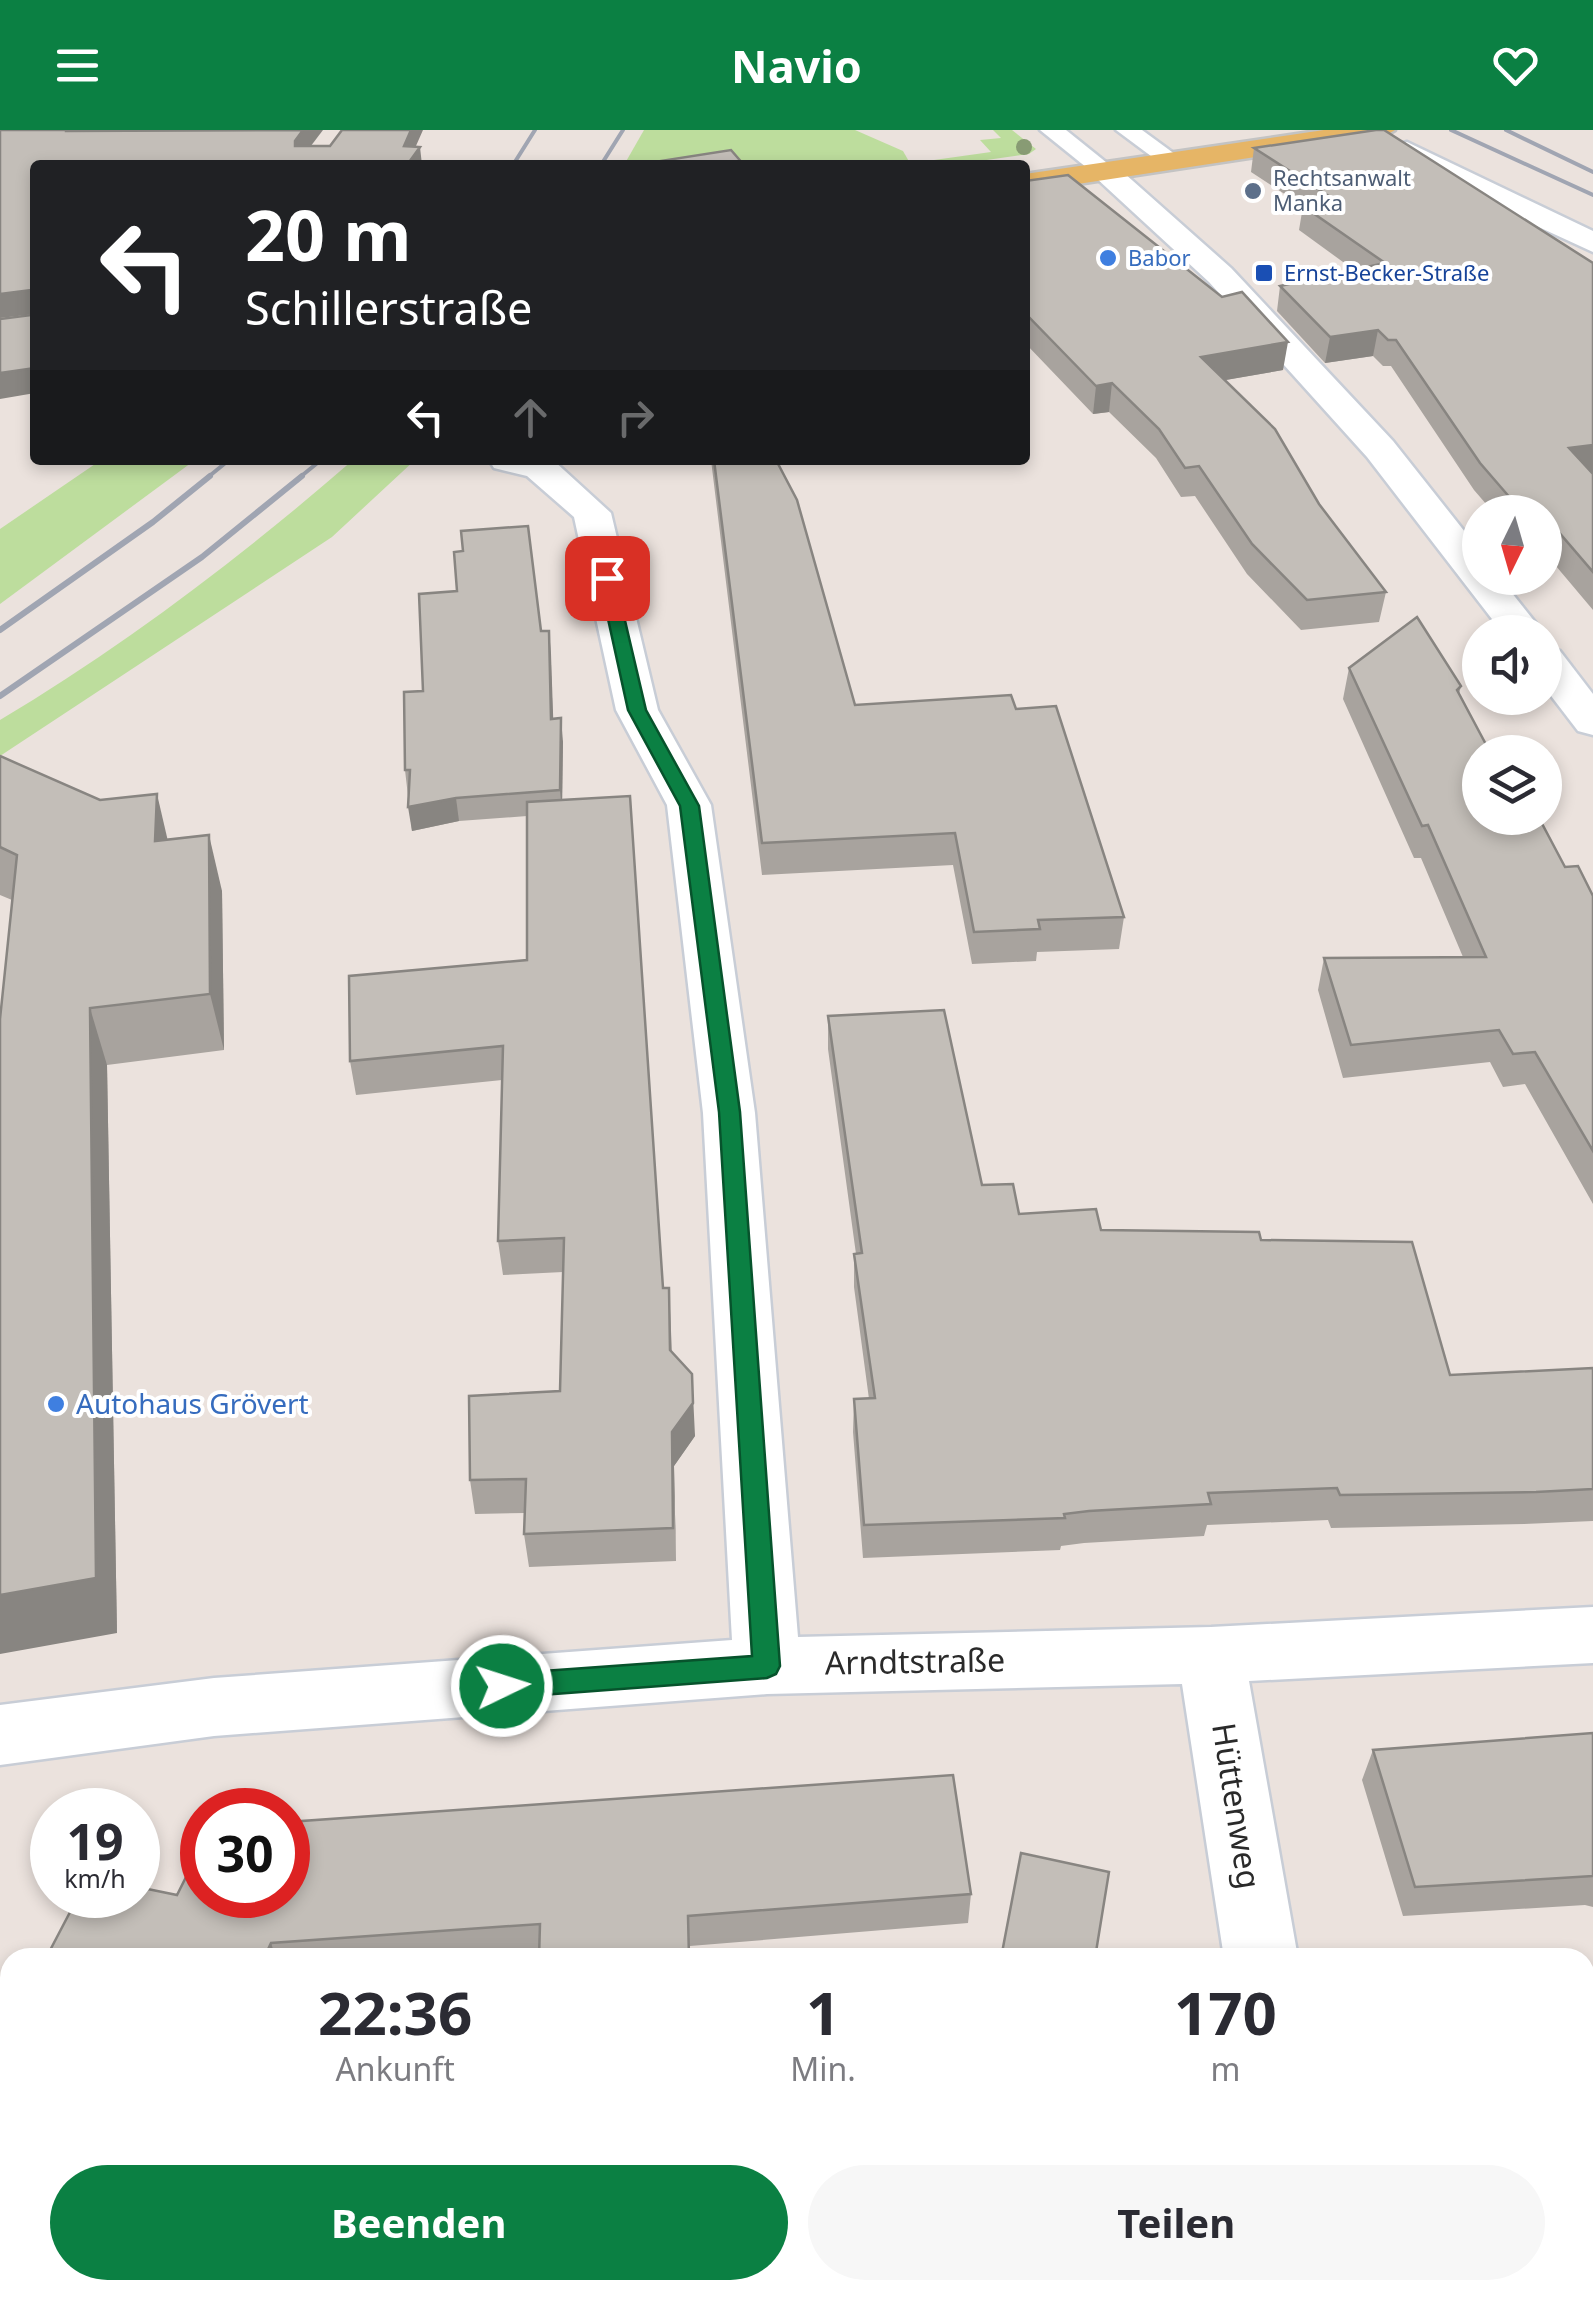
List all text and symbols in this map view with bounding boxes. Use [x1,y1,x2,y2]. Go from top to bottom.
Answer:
text: Navio [731,35,862,96]
icon: menu [50,38,105,93]
icon: heart [1488,38,1543,93]
place label: Rechtsanwalt Manka [1273,162,1411,217]
marker: Rechtsanwalt Manka [1242,180,1264,202]
text: 20 m [245,186,412,282]
icon: left [80,200,210,330]
place label: Babor [1128,242,1191,272]
marker: Babor [1097,247,1119,269]
place label: Ernst-Becker-Straße [1284,257,1489,287]
marker: Ernst-Becker-Straße [1253,262,1275,284]
text: Schillerstraße [245,277,532,338]
icon: left [398,390,453,445]
icon: ahead [503,390,558,445]
icon: right [608,390,663,445]
north arrow [1462,495,1562,595]
map controls [1462,495,1562,835]
pin [565,536,650,621]
icon: arrive [580,551,635,606]
button: sound [1462,615,1562,715]
button: layers [1462,735,1562,835]
place label: Autohaus Grövert [76,1384,309,1422]
marker: Autohaus Grövert [45,1393,67,1415]
position arrow [450,1634,554,1738]
street label: Arndtstraße [824,1637,1005,1684]
street label: Hüttenweg [1203,1720,1272,1892]
speed limit sign: 30 [180,1788,310,1918]
text: 19 [66,1807,124,1875]
text: km/h [64,1861,126,1895]
text: 22:36 [318,1971,472,2053]
text: 1 [806,1971,840,2053]
text: 170 [1174,1971,1277,2053]
text: Ankunft [335,2047,455,2090]
text: Min. [790,2047,856,2090]
text: m [1210,2047,1240,2090]
button: Beenden [50,2165,788,2280]
button: Teilen [808,2165,1545,2280]

